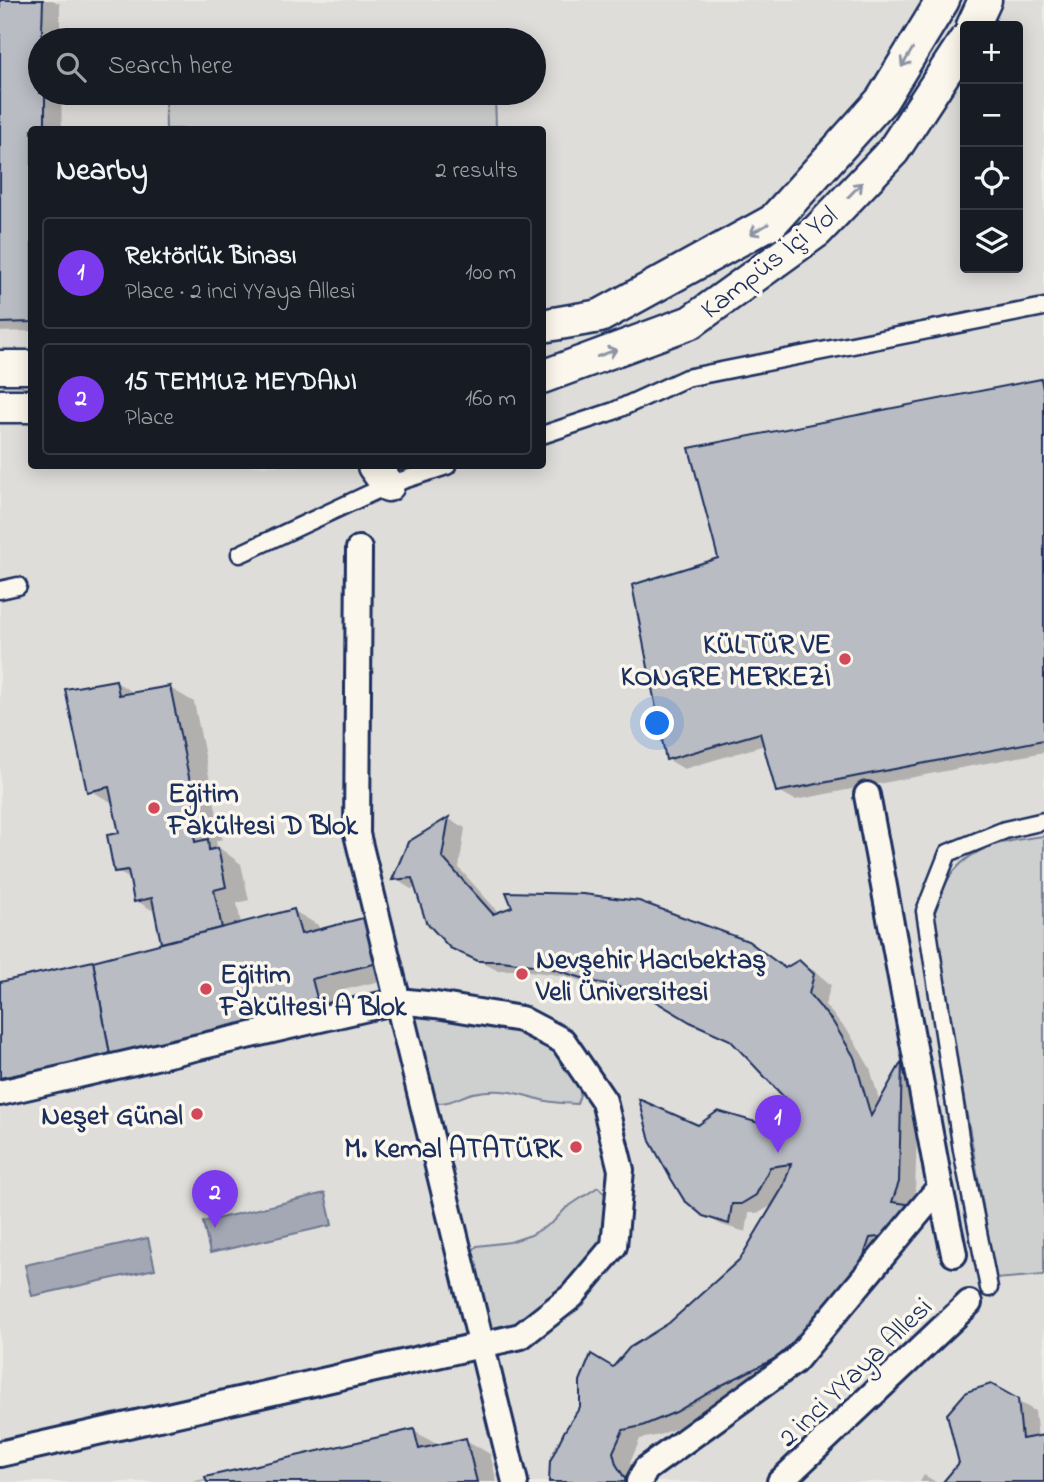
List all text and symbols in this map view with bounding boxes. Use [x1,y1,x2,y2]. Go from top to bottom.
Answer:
map controls [960,21,1023,273]
button: + [960,21,1023,84]
search box [28,28,546,105]
icon: search [52,48,90,86]
text: Search here [108,48,233,86]
one-way arrow [900,48,914,68]
button: − [960,84,1023,147]
button: locate [960,147,1023,210]
text: Nearby [56,150,148,194]
text: 2 results [435,155,518,188]
one-way arrow [846,182,863,200]
street label: Kampüs İçi Yol [693,197,848,331]
button: layers [960,210,1023,273]
one-way arrow [750,222,770,236]
text: Rektörlük Binası [125,238,297,276]
text: 1 [77,257,85,290]
text: 100 m [465,257,516,290]
text: Place · 2 inci YYaya Allesi [125,276,355,309]
one-way arrow [595,346,617,358]
text: 15 TEMMUZ MEYDANI [125,364,357,402]
text: 2 [75,383,87,416]
text: 160 m [465,383,516,416]
text: Place [125,402,174,435]
place label: KÜLTÜR VE KONGRE MERKEZİ [621,626,831,699]
marker: KÜLTÜR VE KONGRE MERKEZİ [837,651,853,667]
your location [640,706,674,740]
place label: Eğitim Fakültesi D Blok [166,775,359,848]
marker: Eğitim Fakültesi D Blok [146,800,162,816]
place label: Nevşehir Hacıbektaş Veli Üniversitesi [535,941,766,1014]
place label: Eğitim Fakültesi A Blok [218,956,407,1029]
marker: Nevşehir Hacıbektaş Veli Üniversitesi [514,966,530,982]
marker: Eğitim Fakültesi A Blok [198,981,214,997]
pin: 1 [755,1095,801,1153]
place label: Neşet Günal [41,1097,183,1138]
marker: Neşet Günal [189,1106,205,1122]
place label: M. Kemal ATATÜRK [344,1130,563,1171]
marker: M. Kemal ATATÜRK [568,1139,584,1155]
pin: 2 [192,1170,238,1228]
street label: 2 inci YYaya Allesi [770,1289,943,1458]

